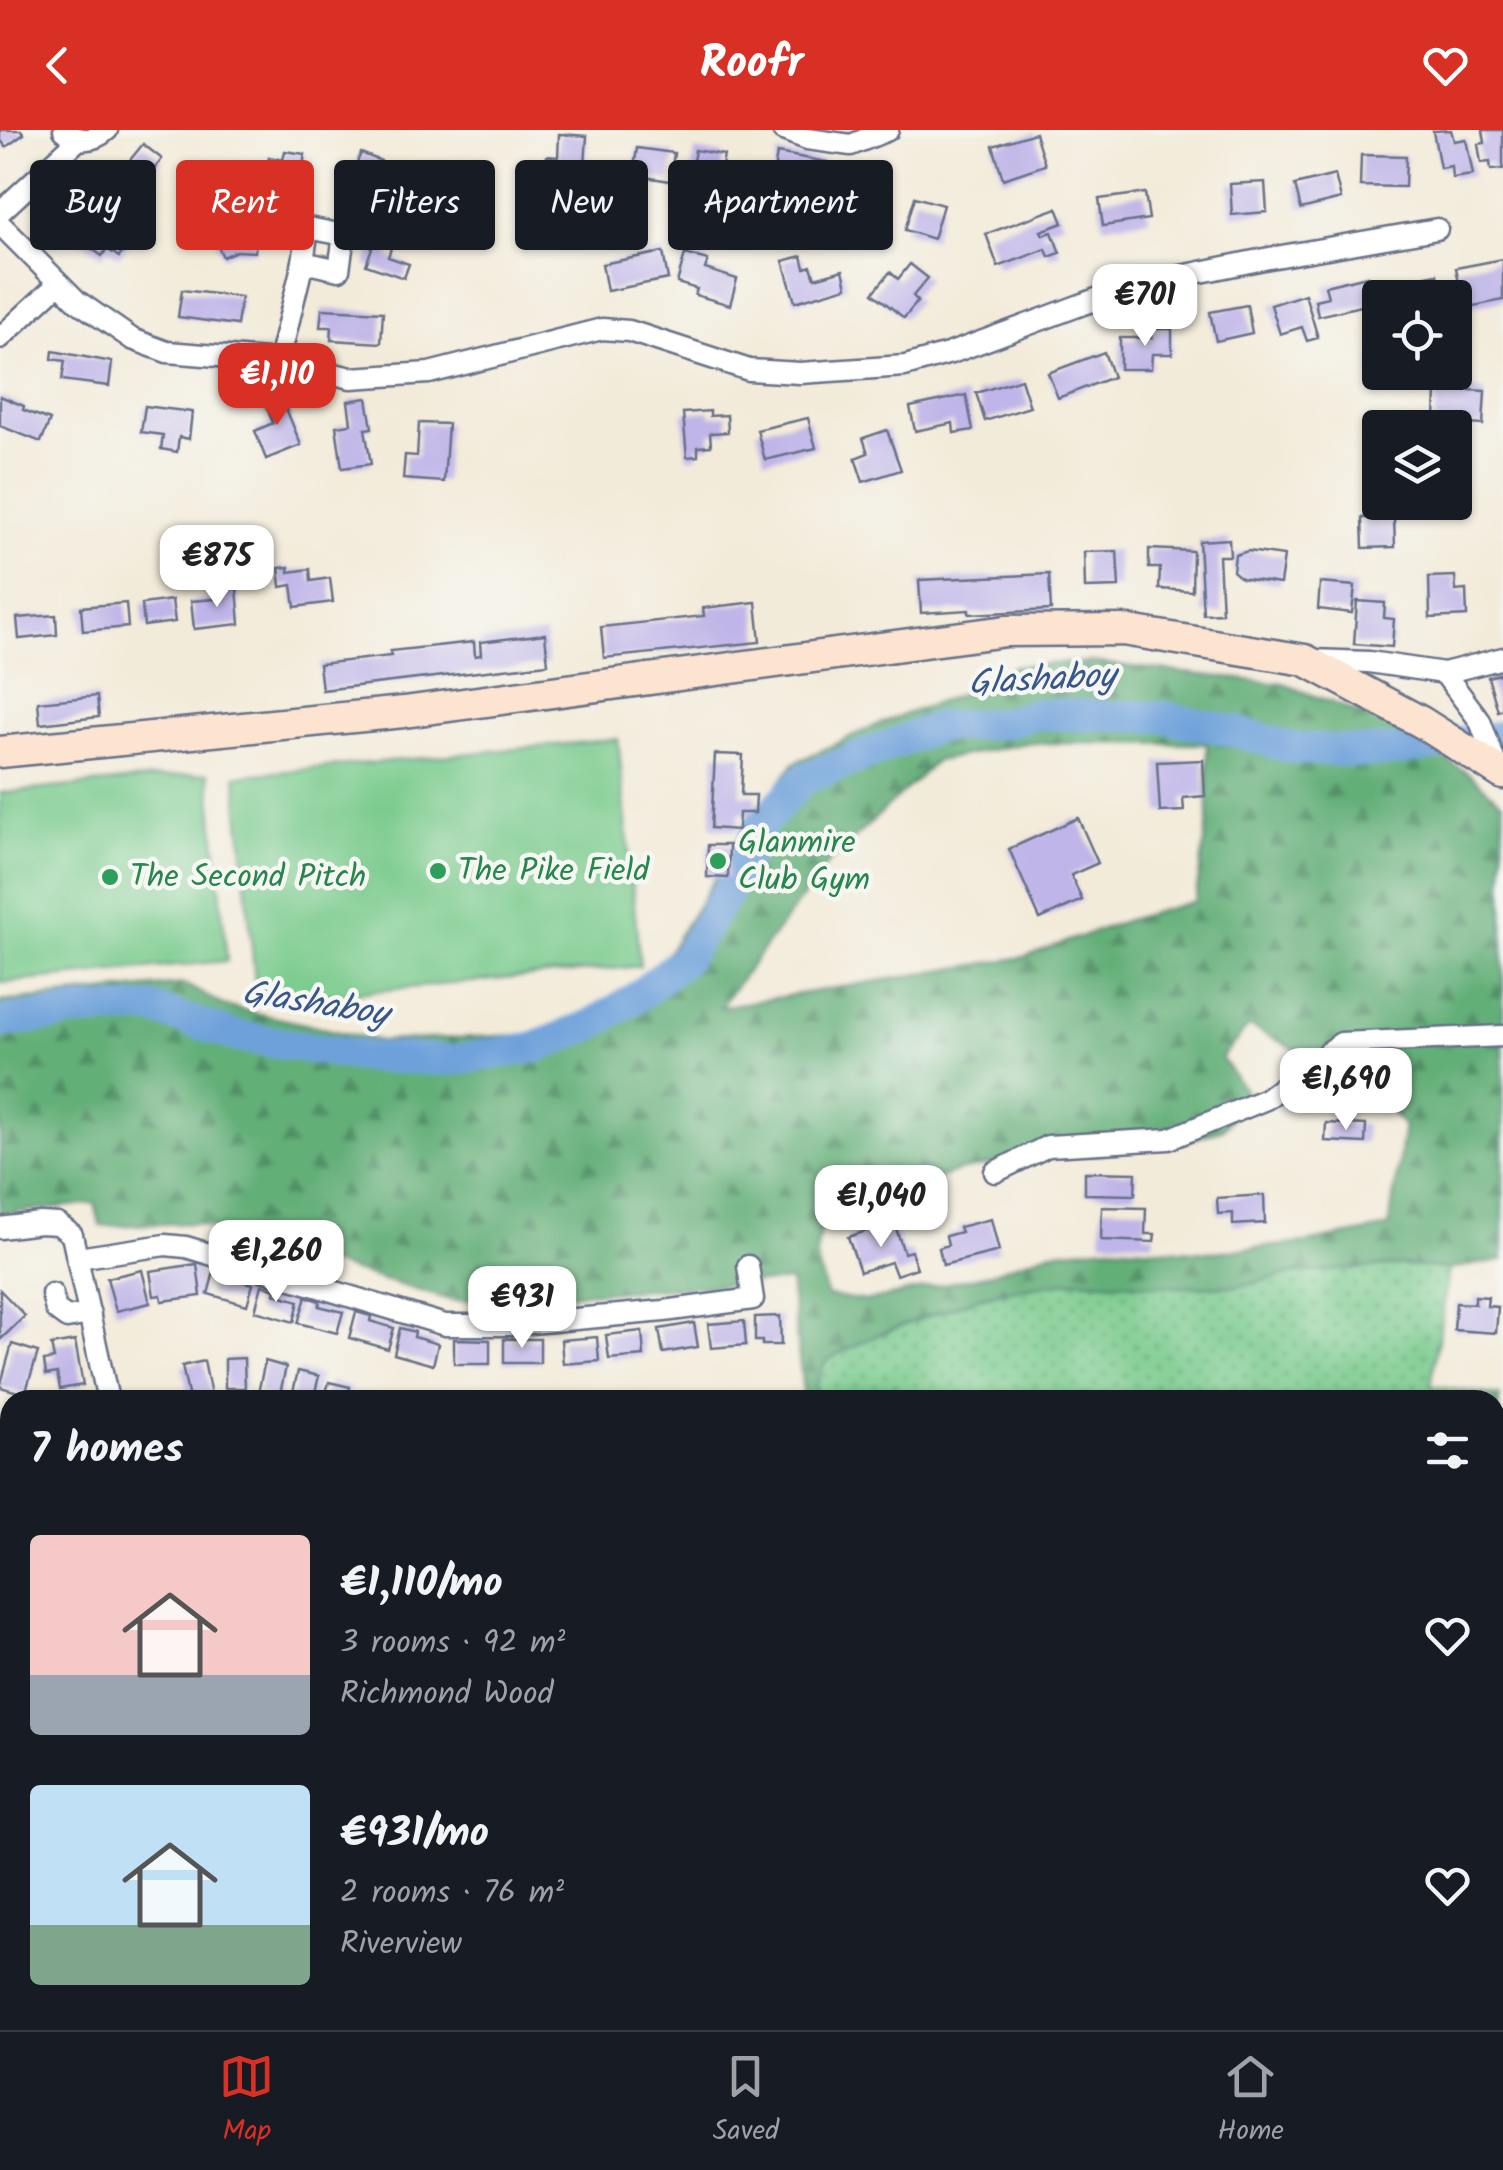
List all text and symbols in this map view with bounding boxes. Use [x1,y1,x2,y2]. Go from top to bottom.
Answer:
text: Roofr [700,29,803,101]
icon: back [30,38,85,93]
icon: heart [1418,38,1473,93]
chip: Buy [30,160,156,250]
chip: Rent [176,160,314,250]
chip: Filters [334,160,495,250]
chip: New [515,160,648,250]
chip: Apartment [668,160,893,250]
pin: €701 [1086,264,1204,349]
text: €701 [1114,271,1176,322]
map controls [1362,280,1472,520]
button: locate [1362,280,1472,390]
pin: €1,110 [196,343,358,428]
text: €1,110 [240,350,314,401]
button: layers [1362,410,1472,520]
pin: €875 [158,525,276,610]
text: €875 [182,532,252,583]
water label: Glashaboy [967,649,1121,713]
place label: Glanmire Club Gym [738,818,870,906]
place label: The Pike Field [458,846,650,897]
marker: Glanmire Club Gym [707,850,729,872]
place label: The Second Pitch [130,852,366,903]
marker: The Pike Field [427,860,449,882]
marker: The Second Pitch [99,866,121,888]
water label: Glashaboy [238,966,397,1045]
pin: €1,690 [1265,1048,1427,1133]
text: €1,690 [1302,1055,1390,1106]
pin: €1,040 [800,1165,962,1250]
text: €1,040 [837,1172,925,1223]
pin: €1,260 [195,1220,357,1305]
text: €1,260 [231,1227,321,1278]
pin: €931 [463,1266,581,1351]
text: €931 [490,1273,554,1324]
text: 7 homes [30,1417,183,1484]
icon: filters [1420,1423,1475,1478]
text: €1,110/mo [340,1551,503,1618]
icon: home [110,1575,230,1695]
icon: heart [1420,1608,1475,1663]
text: 3 rooms · 92 m² [340,1618,565,1669]
text: Richmond Wood [340,1669,554,1720]
text: €931/mo [340,1801,489,1868]
icon: home [110,1825,230,1945]
icon: heart [1420,1858,1475,1913]
text: 2 rooms · 76 m² [340,1868,564,1919]
text: Riverview [340,1919,462,1970]
tab: Map [219,2049,274,2154]
tab: Saved [713,2049,779,2154]
tab: Home [1217,2049,1284,2154]

